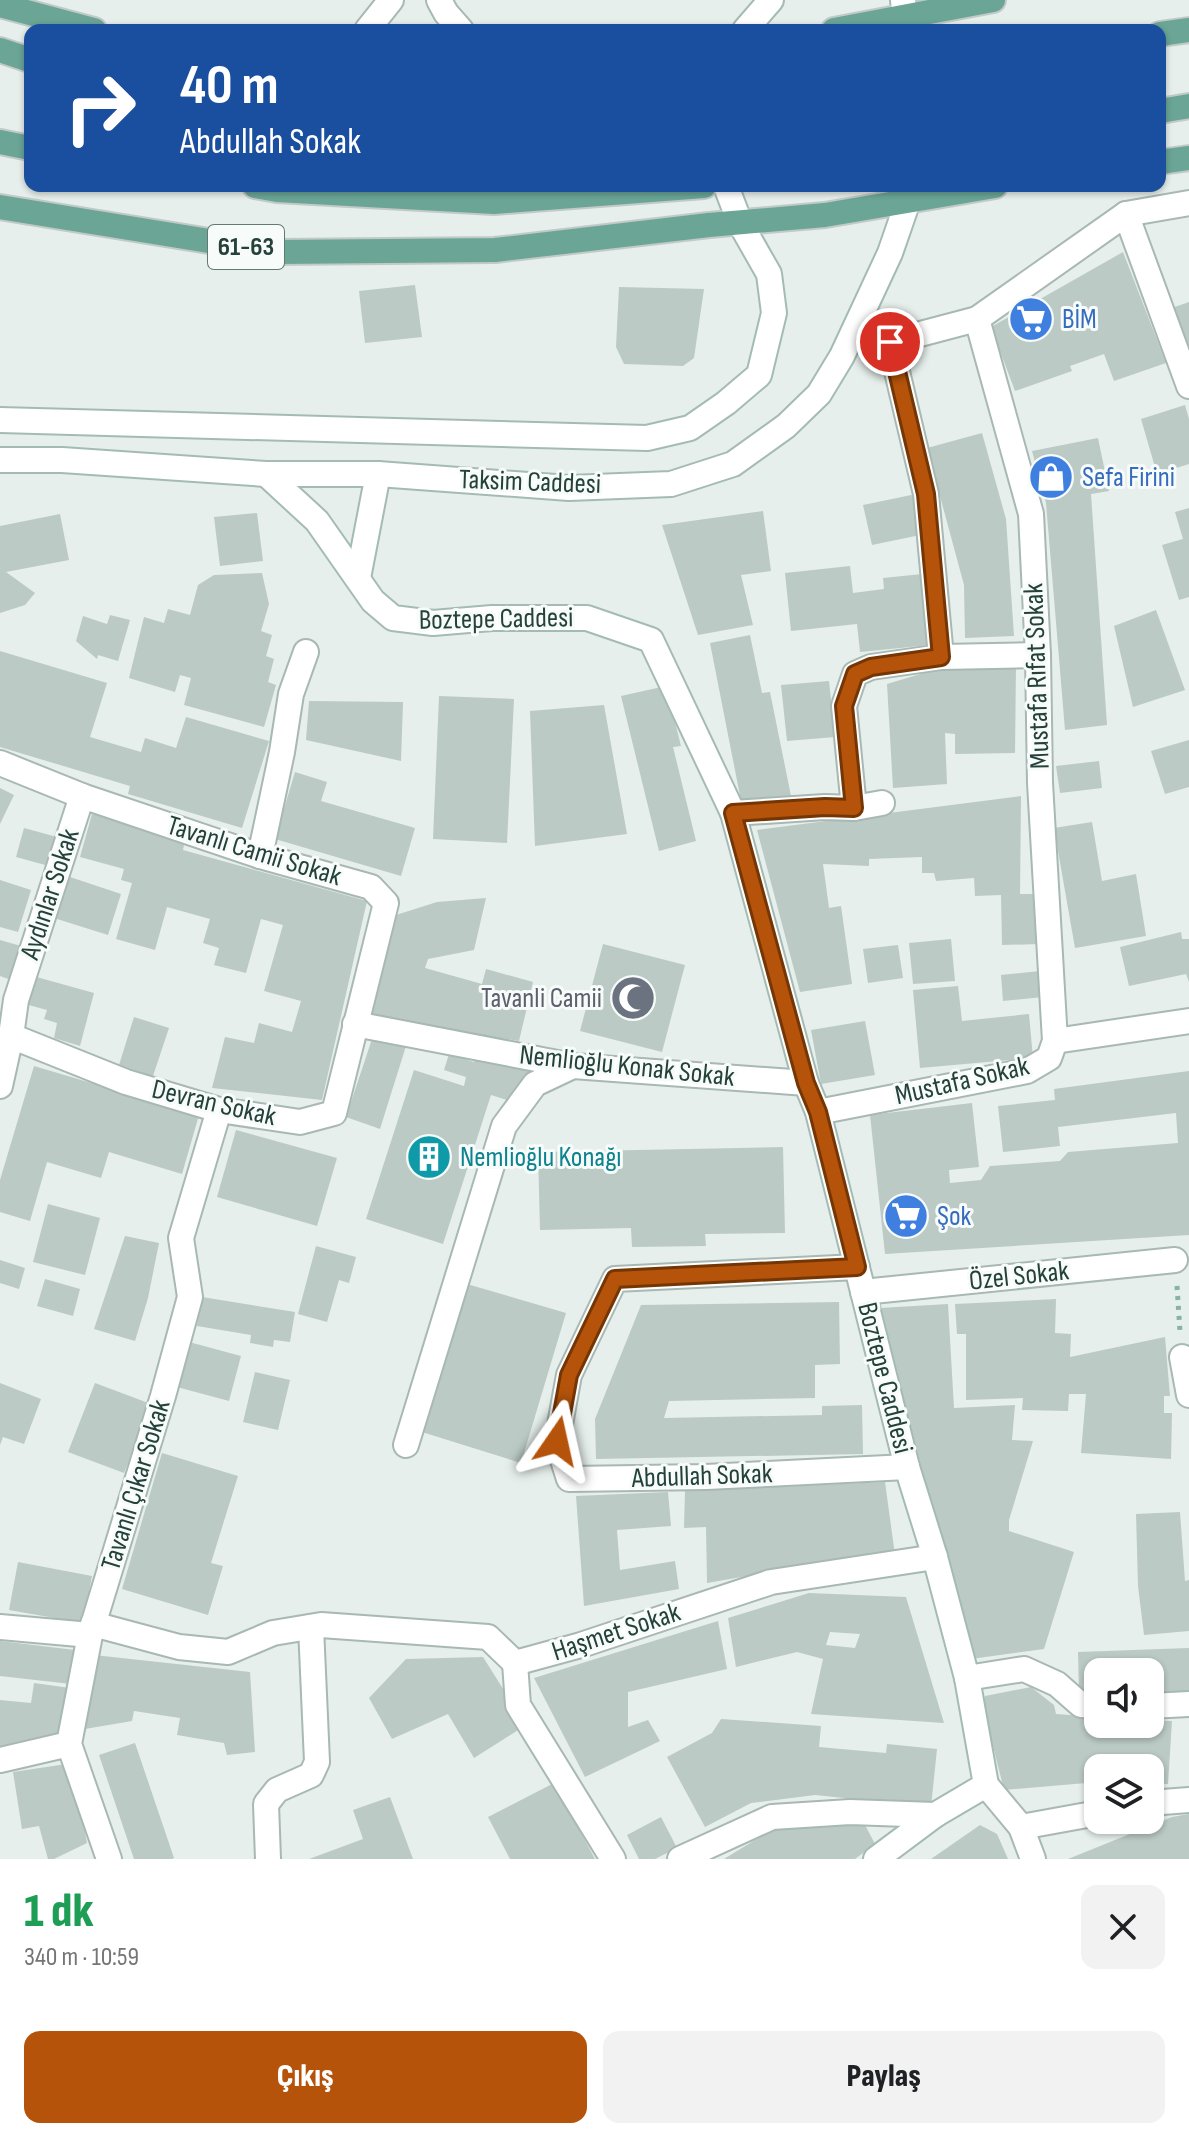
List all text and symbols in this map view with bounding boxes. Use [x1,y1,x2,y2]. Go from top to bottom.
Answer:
text: 40 m [180,53,279,120]
icon: right [48,56,152,160]
text: Abdullah Sokak [180,121,361,164]
road number: 61-63 [208,225,284,269]
supermarket icon: BİM [1007,295,1055,343]
place label: BİM [1062,303,1097,336]
pin [856,308,924,376]
icon: arrive [868,320,912,364]
shop icon: Sefa Firini [1027,453,1075,501]
place label: Sefa Firini [1082,461,1175,494]
street label: Taksim Caddesi [458,463,602,501]
street label: Mustafa Rıfat Sokak [1017,582,1057,770]
street label: Boztepe Caddesi [418,601,574,637]
street label: Tavanlı Camii Sokak [163,809,345,893]
street label: Aydınlar Sokak [13,824,87,964]
mosque icon: Tavanli Camii [609,974,657,1022]
place label: Tavanli Camii [481,982,602,1015]
street label: Nemlioğlu Konak Sokak [518,1038,736,1094]
street label: Mustafa Sokak [892,1050,1032,1112]
street label: Devran Sokak [149,1073,280,1133]
building icon: Nemlioğlu Konağı [405,1133,453,1181]
place label: Nemlioğlu Konağı [460,1141,622,1174]
supermarket icon: Şok [882,1192,930,1240]
place label: Şok [937,1200,972,1233]
street label: Özel Sokak [967,1254,1071,1298]
street label: Boztepe Caddesi [850,1299,920,1457]
street label: Tavanlı Çıkar Sokak [94,1395,178,1574]
position arrow [515,1399,599,1483]
street label: Abdullah Sokak [630,1457,773,1495]
street label: Haşmet Sokak [548,1596,685,1668]
map controls [1084,1658,1164,1834]
button: sound [1084,1658,1164,1738]
button: layers [1084,1754,1164,1834]
text: 1 dk [24,1883,94,1940]
button: close [1081,1885,1165,1969]
text: 340 m · 10:59 [24,1942,139,1973]
button: Çıkış [24,2031,587,2123]
button: Paylaş [603,2031,1165,2123]

